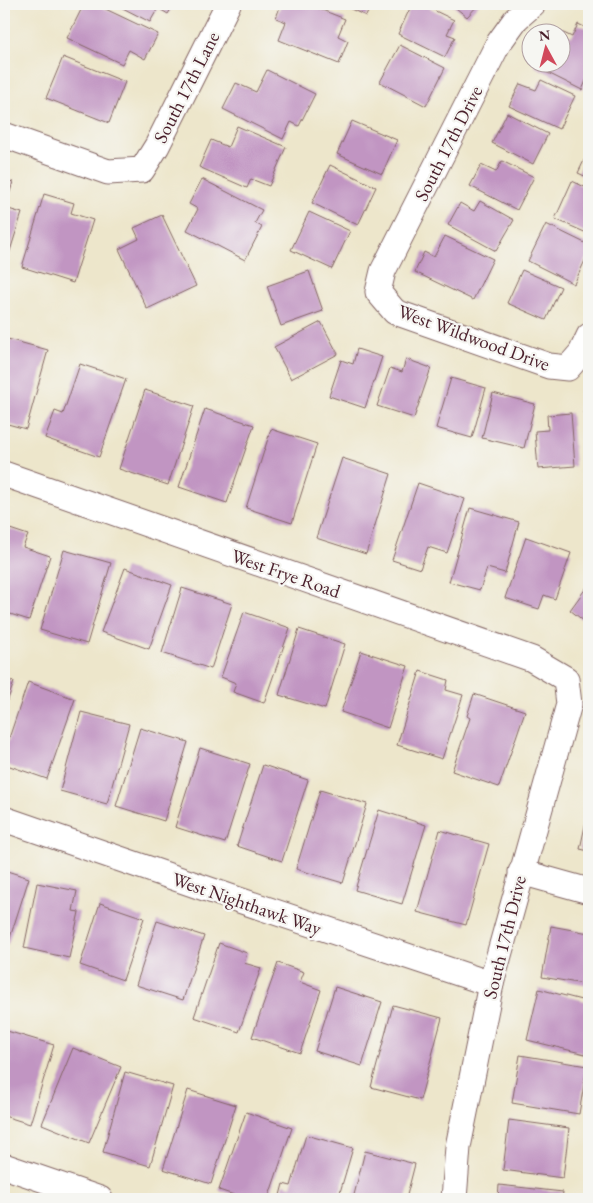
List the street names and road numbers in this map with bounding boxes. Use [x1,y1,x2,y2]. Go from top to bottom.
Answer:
street label: South 17th Lane [148,27,225,147]
street label: South 17th Drive [409,81,488,205]
street label: West Wildwood Drive [394,298,553,377]
street label: West Frye Road [228,543,344,604]
street label: West Nighthawk Way [169,866,326,941]
street label: South 17th Drive [477,873,532,1001]

